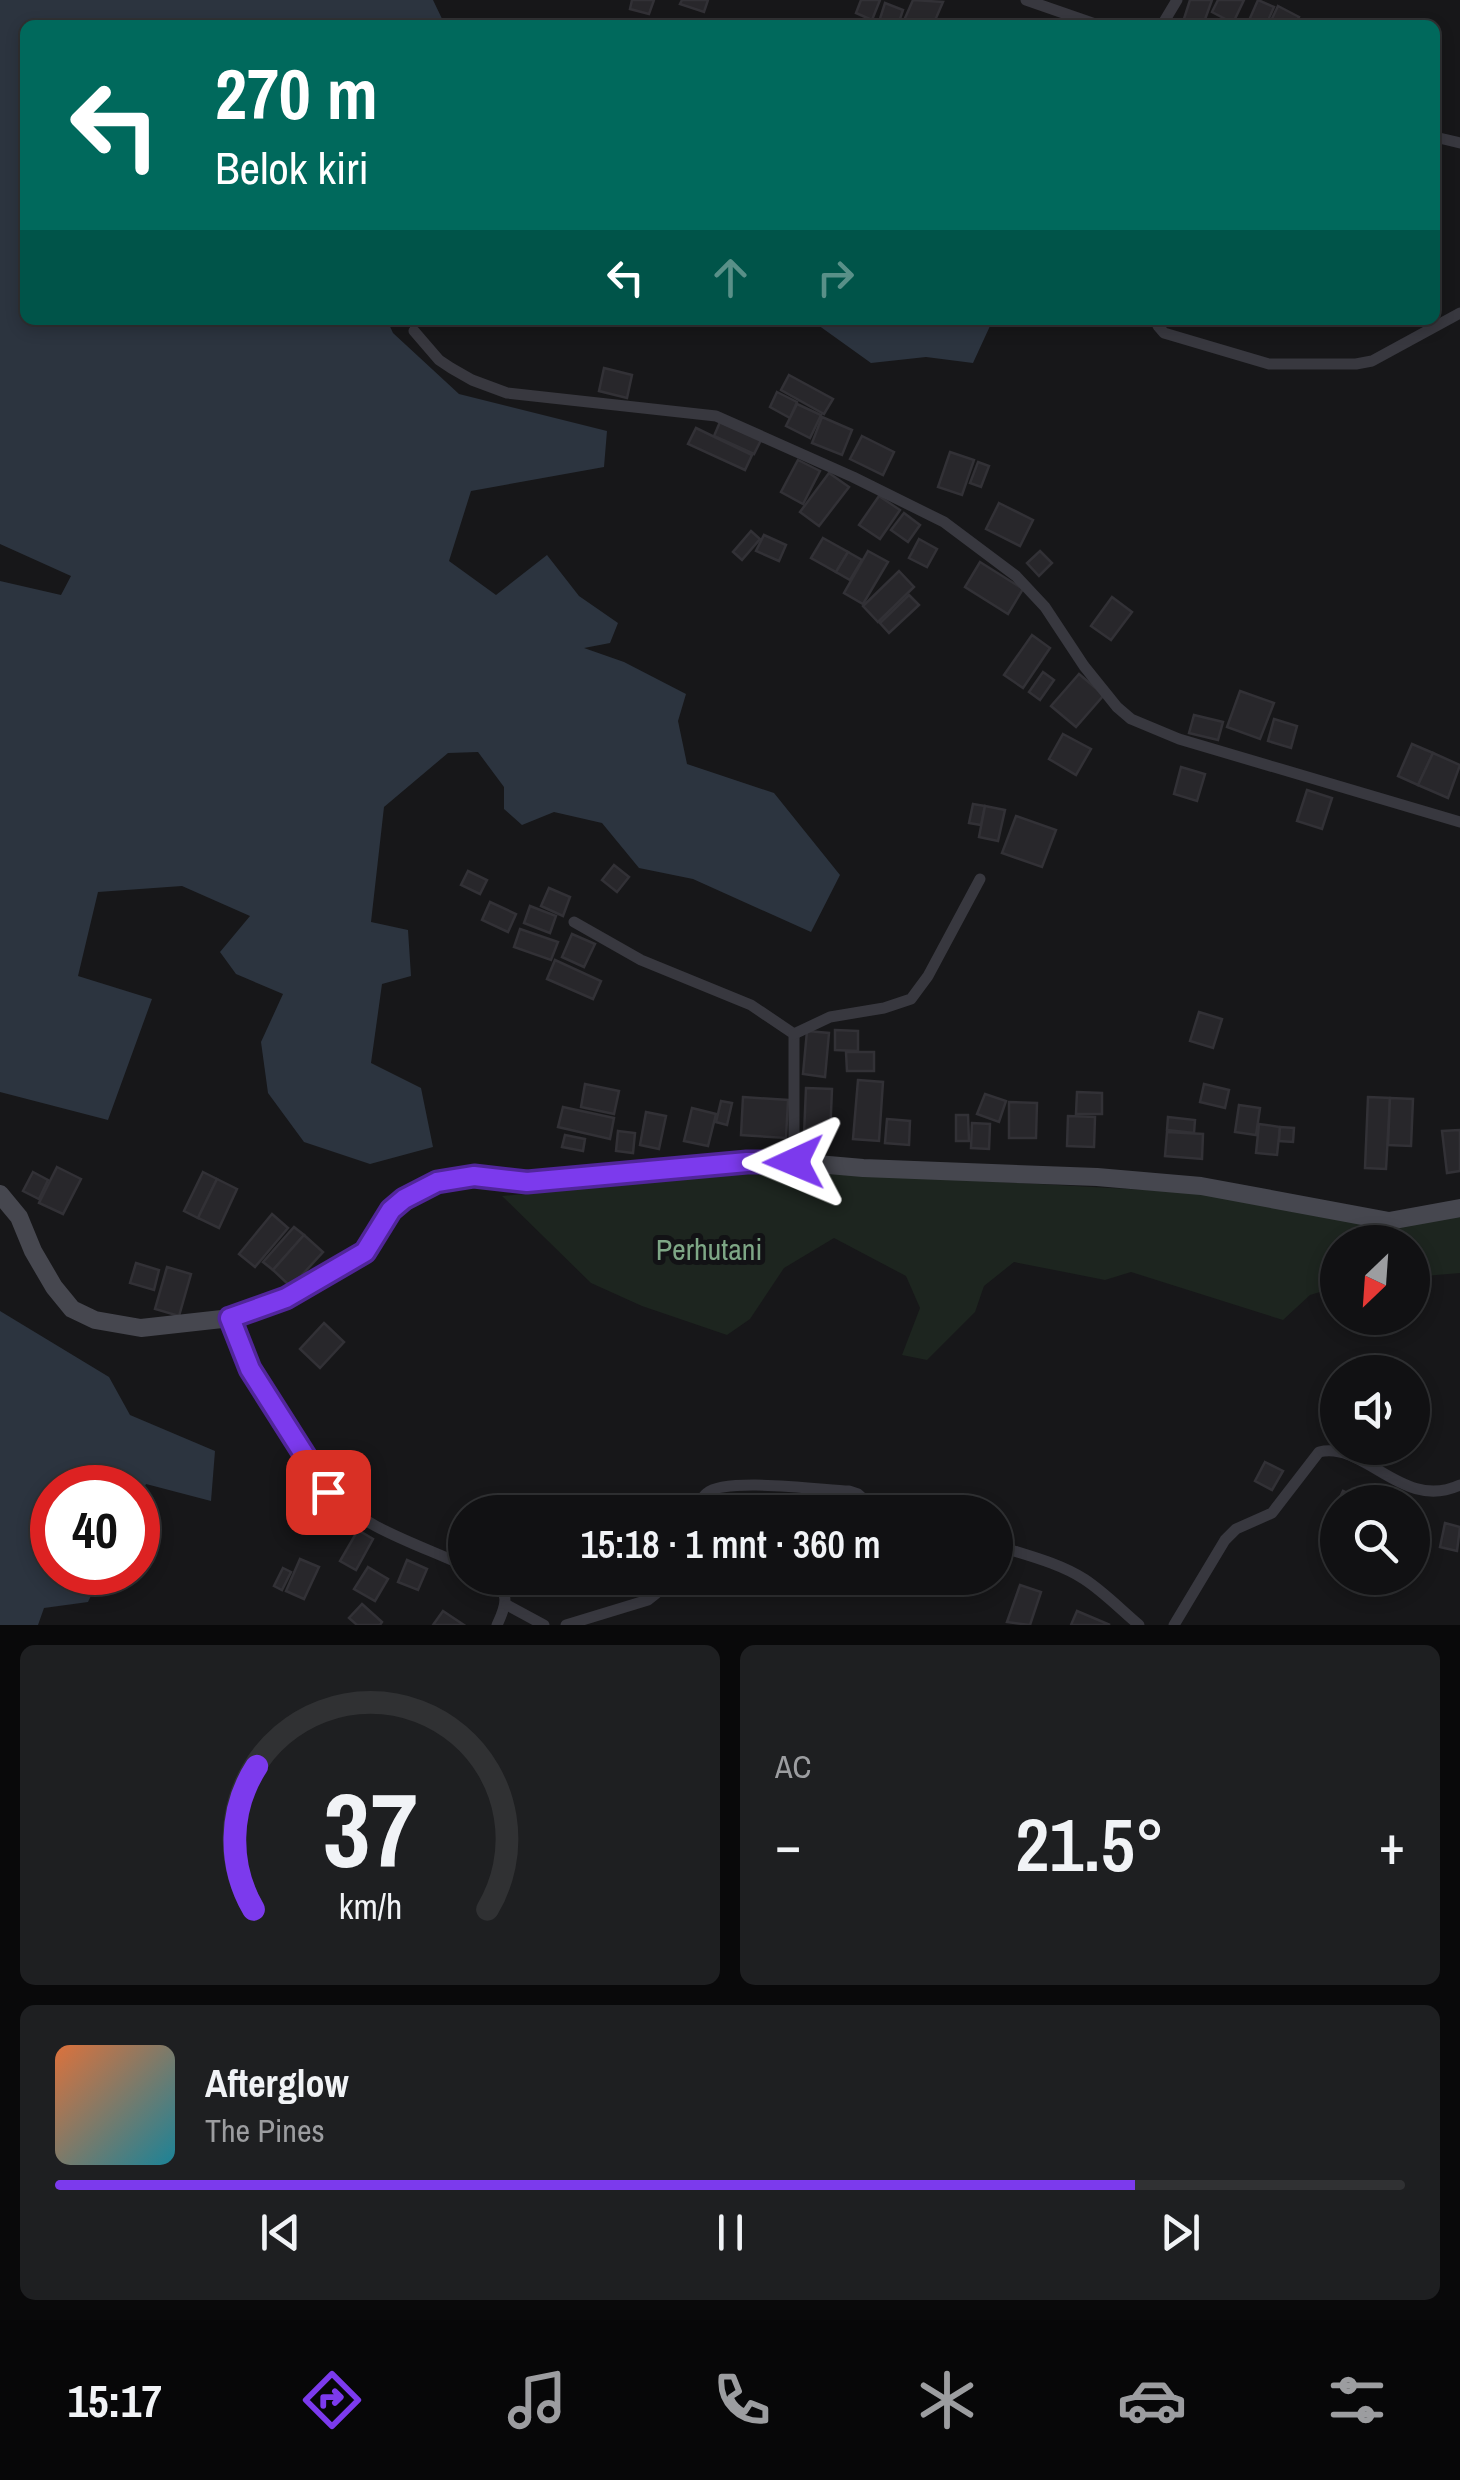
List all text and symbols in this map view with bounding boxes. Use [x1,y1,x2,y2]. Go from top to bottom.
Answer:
text: 270 m [215,47,378,141]
icon: left [50,60,180,190]
text: Belok kiri [215,137,369,198]
icon: left [598,250,653,305]
icon: ahead [703,250,758,305]
icon: right [808,250,863,305]
position arrow [742,1110,846,1214]
north arrow [1320,1225,1430,1335]
map controls [1320,1225,1430,1595]
park label: Perhutani [656,1229,762,1269]
button: sound [1320,1355,1430,1465]
pin [286,1450,371,1535]
speed limit sign: 40 [30,1465,160,1595]
icon: arrive [301,1465,356,1520]
button: search [1320,1485,1430,1595]
text: 15:18 · 1 mnt · 360 m [580,1519,881,1570]
text: AC [775,1745,811,1788]
text: 37 [323,1759,417,1899]
text: 21.5° [1015,1793,1165,1894]
text: − [775,1807,801,1881]
text: + [1379,1807,1405,1881]
text: km/h [338,1882,402,1930]
text: Afterglow [205,2058,349,2109]
text: The Pines [205,2109,325,2152]
icon: previous [253,2205,308,2260]
icon: pause [703,2205,758,2260]
icon: next [1153,2205,1208,2260]
icon: directions [297,2365,367,2435]
icon: music [502,2365,572,2435]
icon: phone [707,2365,777,2435]
icon: climate [912,2365,982,2435]
icon: car [1117,2365,1187,2435]
icon: filters [1322,2365,1392,2435]
text: 15:17 [68,2370,162,2431]

